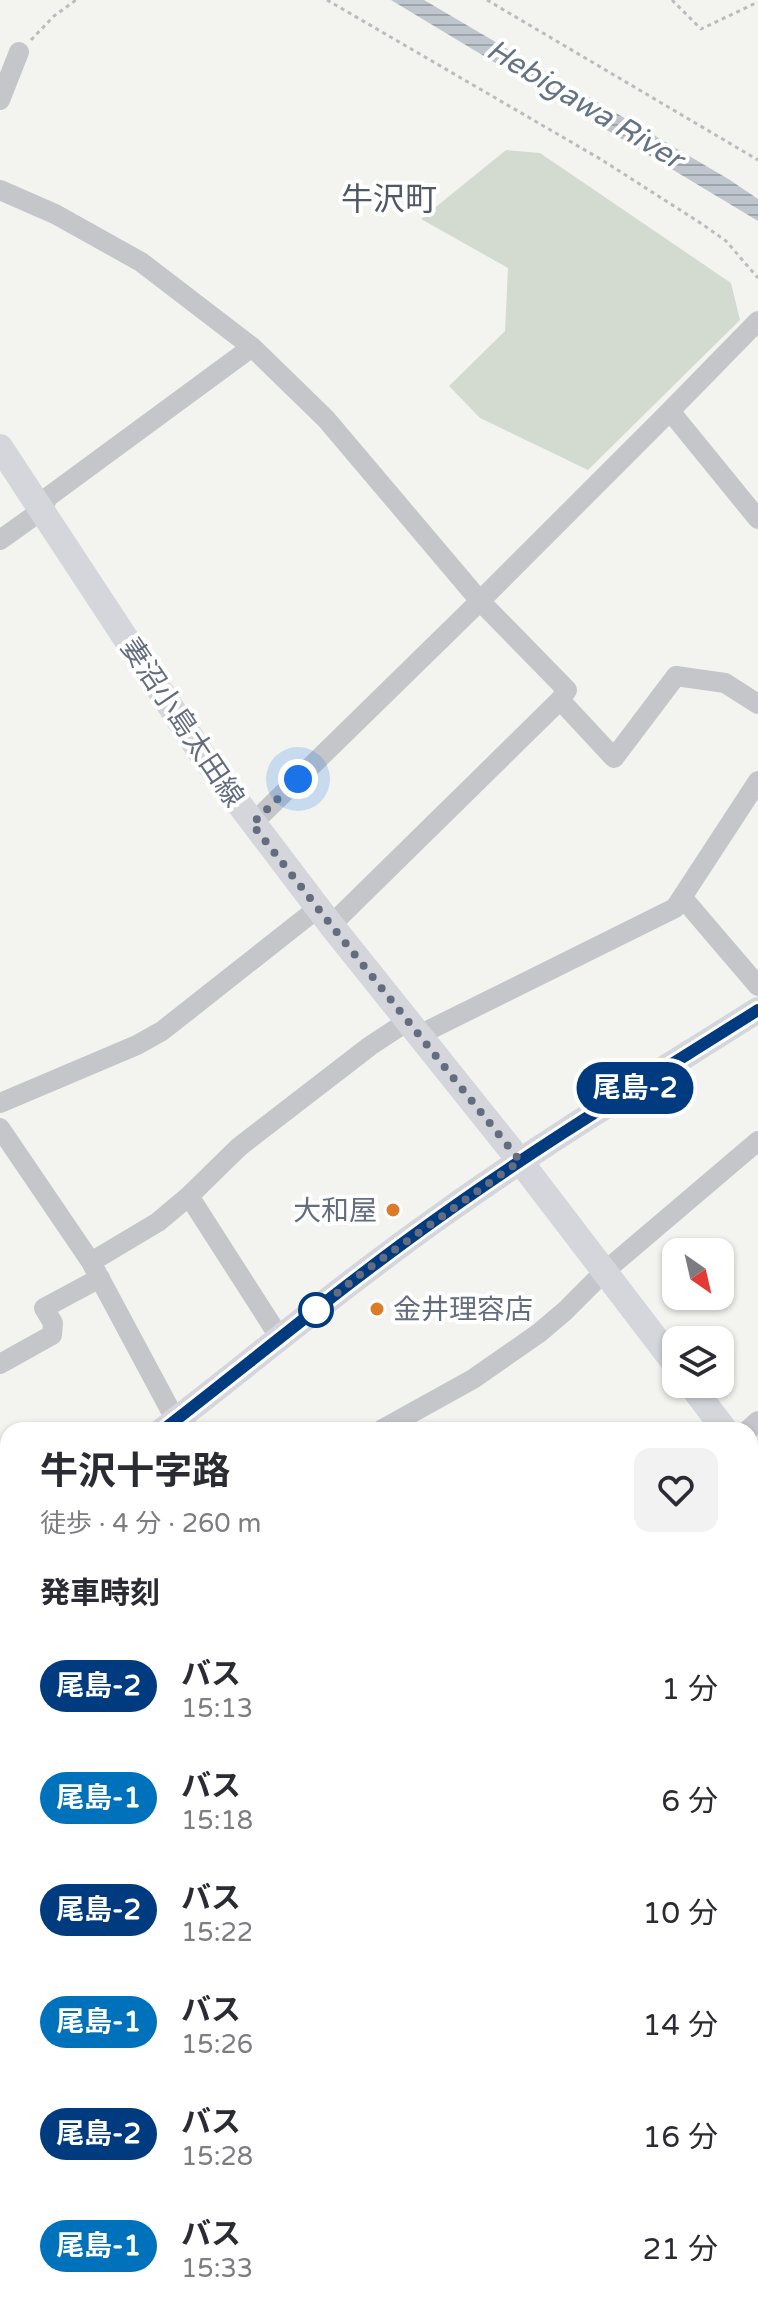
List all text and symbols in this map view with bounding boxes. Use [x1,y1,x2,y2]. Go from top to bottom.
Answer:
water label: Hebigawa River [480,31,693,179]
district label: 牛沢町 [341,181,437,219]
street label: 妻沼小島太田線 [113,632,251,813]
your location [278,759,318,799]
line badge: 尾島-2 [579,1062,691,1114]
text: 尾島-2 [592,1071,678,1105]
place label: 大和屋 [293,1194,377,1228]
marker: 大和屋 [384,1201,402,1219]
north arrow [662,1238,734,1310]
map controls [662,1238,734,1398]
unlabelled marker [299,1293,333,1327]
place label: 金井理容店 [393,1293,533,1327]
marker: 金井理容店 [368,1300,386,1318]
button: layers [662,1326,734,1398]
button: heart [634,1448,718,1532]
text: 牛沢十字路 [40,1449,230,1495]
text: 徒歩 · 4 分 · 260 m [40,1508,261,1539]
text: 発車時刻 [40,1575,160,1612]
text: バス [181,1656,241,1693]
text: 尾島-2 [56,1669,141,1703]
text: 1 分 [661,1671,718,1708]
text: 15:13 [181,1693,253,1724]
text: バス [181,1768,241,1805]
text: 尾島-1 [56,1781,141,1815]
text: 6 分 [661,1783,718,1820]
text: 15:18 [181,1805,253,1836]
text: バス [181,1880,241,1917]
text: 尾島-2 [56,1893,141,1927]
text: 10 分 [643,1895,718,1932]
text: 15:22 [181,1917,253,1948]
text: バス [181,1992,241,2029]
text: 尾島-1 [56,2005,141,2039]
text: 14 分 [643,2007,718,2044]
text: 15:26 [181,2029,253,2060]
text: バス [181,2104,241,2141]
text: 尾島-2 [56,2117,141,2151]
text: 16 分 [643,2119,718,2156]
text: 15:28 [181,2141,253,2172]
text: バス [181,2216,241,2253]
text: 尾島-1 [56,2229,141,2263]
text: 21 分 [643,2231,718,2268]
text: 15:33 [181,2253,253,2284]

